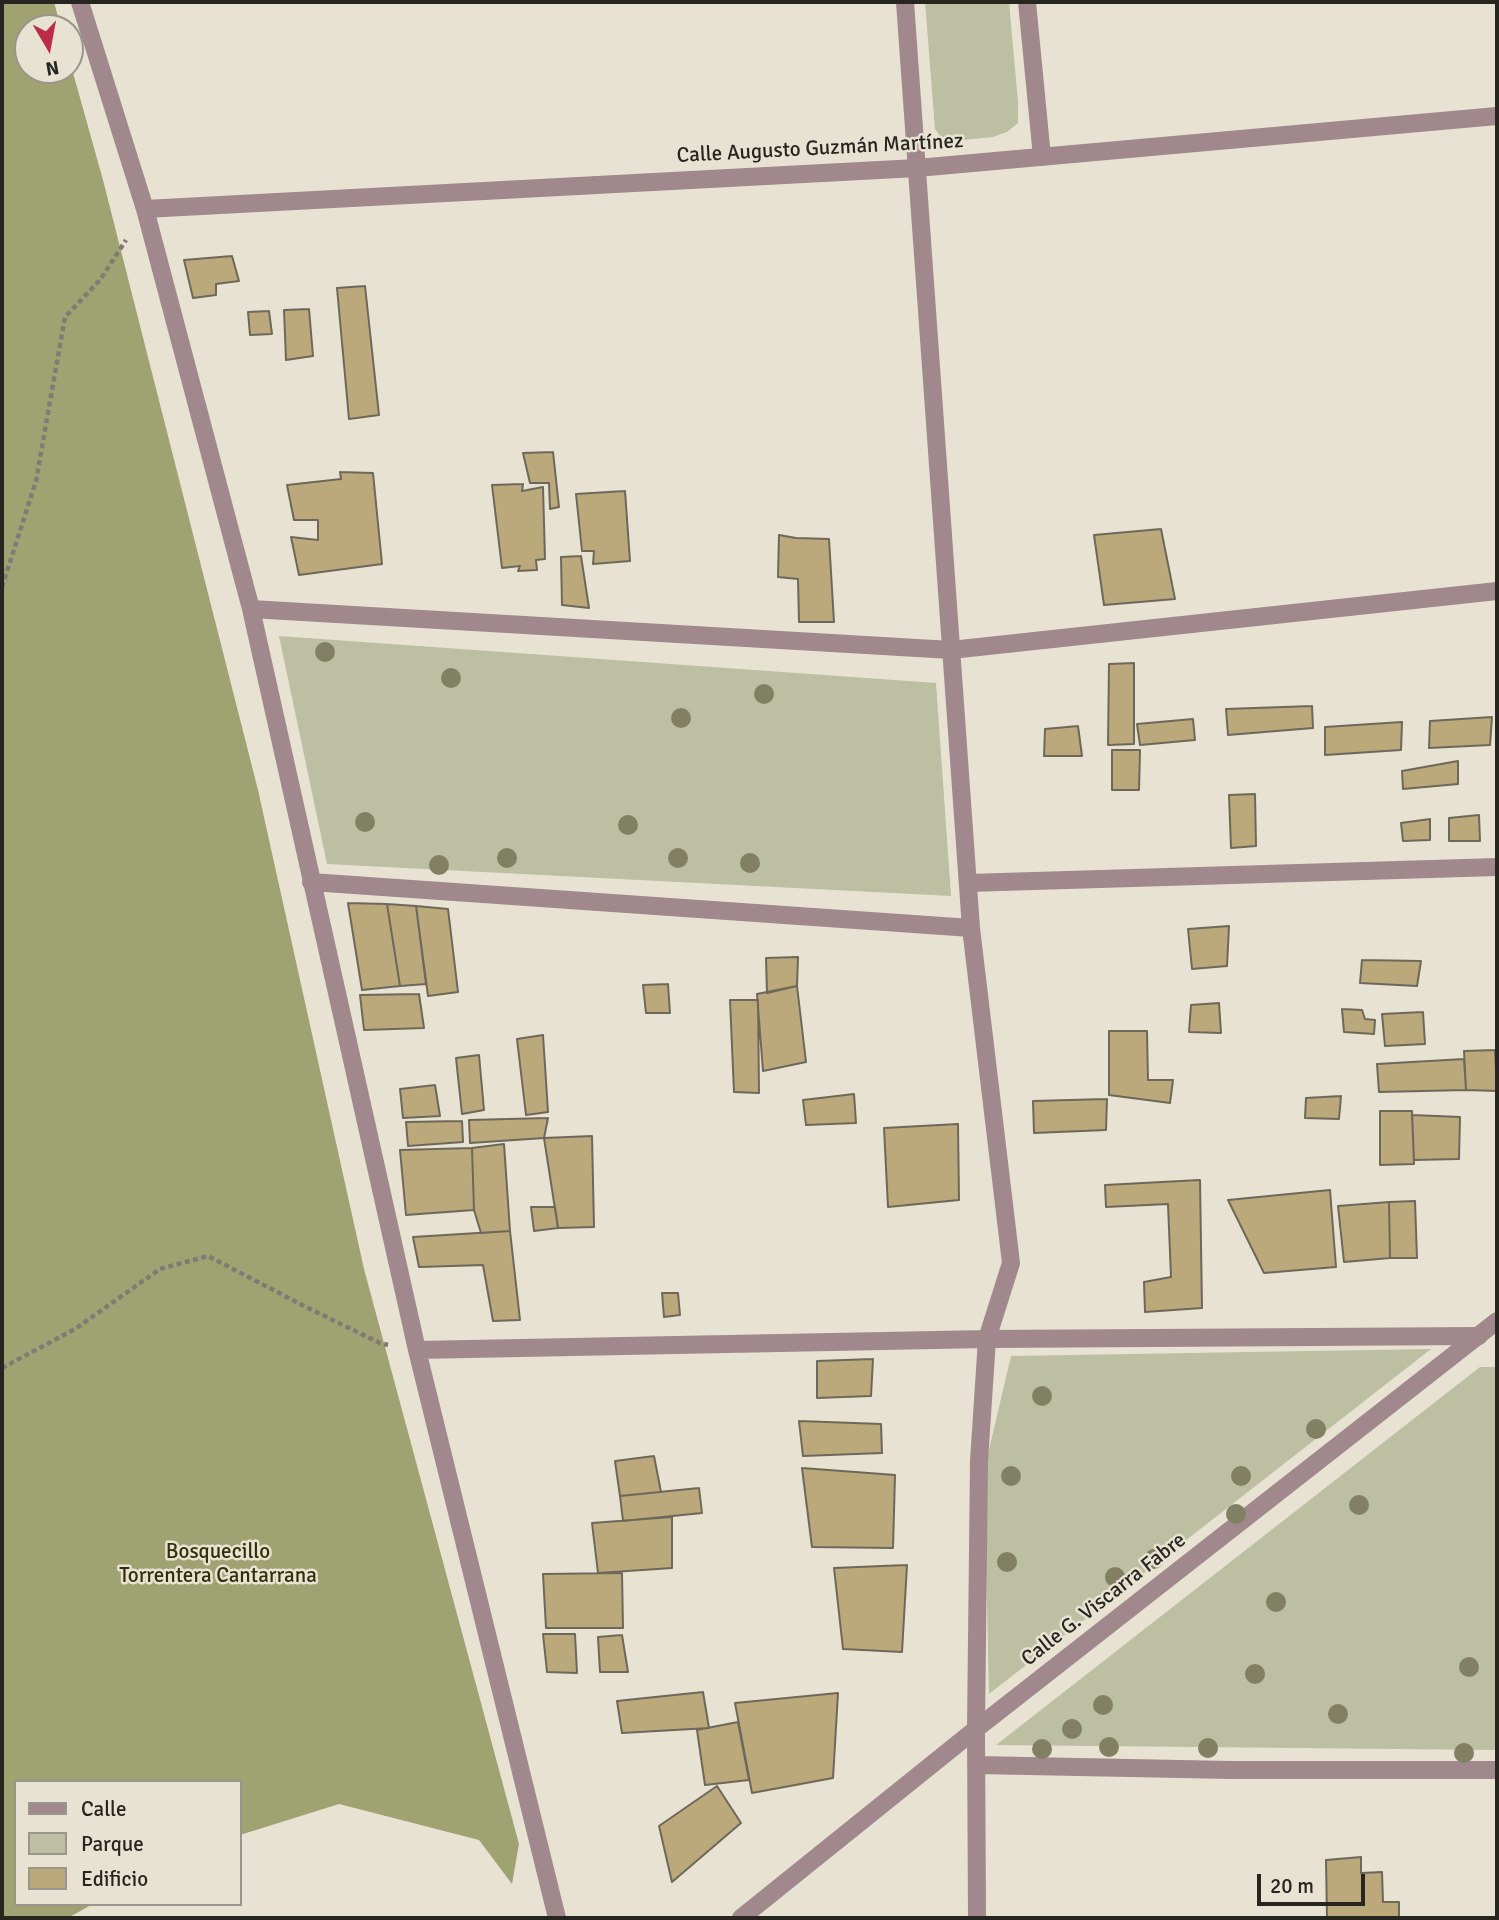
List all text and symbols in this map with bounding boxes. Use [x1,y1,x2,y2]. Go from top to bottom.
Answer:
north arrow [14,14,84,84]
text: N [44,55,61,81]
street label: Calle Augusto Guzmán Martínez [676,129,964,169]
street label: Calle G. Viscarra Fabre [1017,1528,1191,1672]
park label: Bosquecillo Torrentera Cantarrana [119,1539,317,1589]
legend [14,1780,242,1906]
text: Calle [81,1796,127,1822]
text: Parque [81,1831,144,1857]
scale bar [1261,1860,1370,1904]
text: Edificio [81,1866,148,1892]
text: 20 m [1270,1873,1314,1899]

